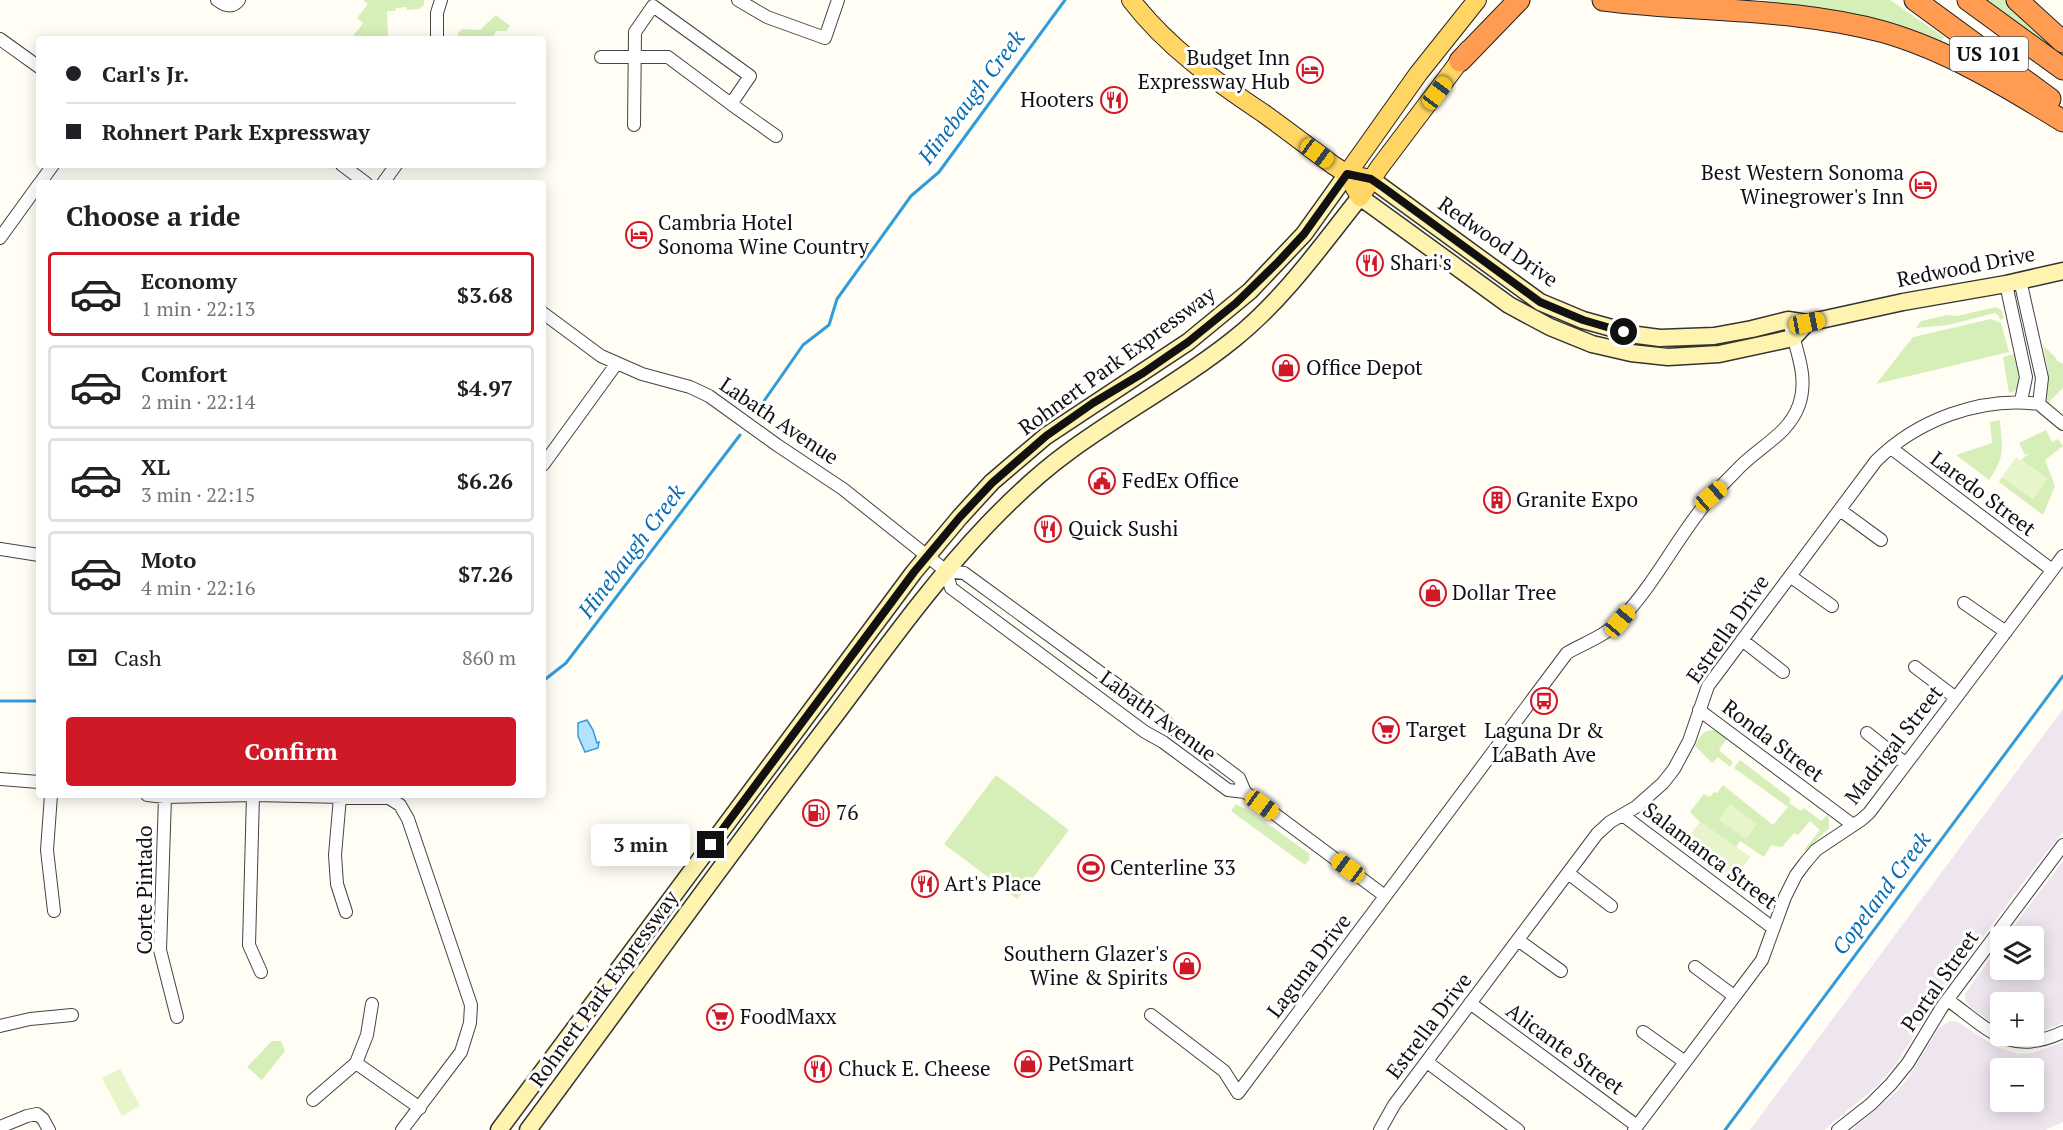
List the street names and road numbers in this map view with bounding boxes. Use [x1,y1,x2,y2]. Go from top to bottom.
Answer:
road number: US 101 [1950,37,2028,71]
street label: Redwood Drive [1433,189,1564,293]
street label: Redwood Drive [1894,239,2037,293]
street label: Rohnert Park Expressway [1013,279,1221,441]
street label: Labath Avenue [715,370,844,470]
street label: Laredo Street [1925,444,2042,542]
street label: Estrella Drive [1680,569,1775,688]
street label: Labath Avenue [1095,663,1223,767]
street label: Madrigal Street [1838,679,1949,810]
street label: Ronda Street [1717,693,1830,788]
street label: Salamanca Street [1638,795,1784,915]
street label: Corte Pintado [130,825,158,955]
street label: Rohnert Park Expressway [522,884,684,1092]
street label: Laguna Drive [1260,908,1357,1023]
street label: Portal Street [1894,924,1984,1037]
street label: Estrella Drive [1379,967,1477,1084]
street label: Alicante Street [1501,996,1630,1101]

